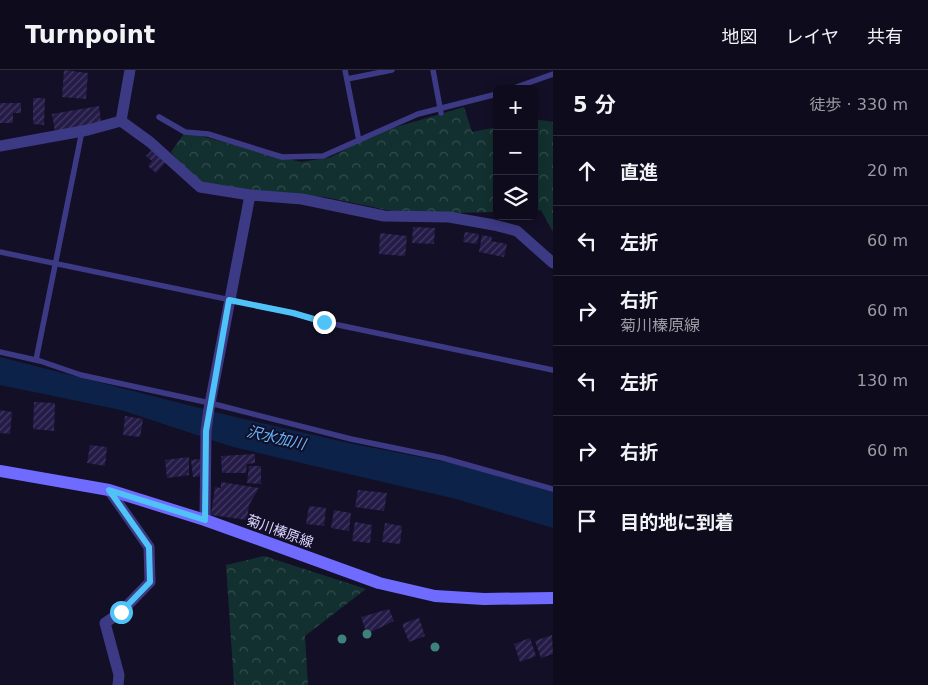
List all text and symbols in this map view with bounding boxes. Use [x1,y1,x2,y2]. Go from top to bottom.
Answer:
text: Turnpoint [25,21,155,49]
text: 地図 [722,26,758,47]
text: レイヤ [786,26,839,47]
text: 共有 [867,26,903,47]
map controls [493,85,538,220]
button: + [493,85,538,130]
text: 5 分 [573,93,616,117]
text: 徒歩 · 330 m [810,95,908,114]
button: − [493,130,538,175]
icon: ahead [573,157,601,185]
text: 直進 [620,161,658,183]
text: 20 m [867,161,908,180]
button: layers [493,175,538,220]
icon: left [573,227,601,255]
text: 左折 [620,231,658,253]
text: 60 m [867,231,908,250]
text: 右折 [620,289,658,311]
icon: right [573,297,601,325]
text: 60 m [867,301,908,320]
route end [313,311,336,334]
text: 菊川榛原線 [620,316,700,335]
icon: left [573,367,601,395]
text: 左折 [620,371,658,393]
text: 130 m [857,371,908,390]
water label: 沢水加川 [245,422,309,454]
icon: right [573,437,601,465]
text: 右折 [620,441,658,463]
text: 60 m [867,441,908,460]
icon: arrive [573,507,601,535]
text: 目的地に到着 [620,511,734,533]
street label: 菊川榛原線 [244,512,316,550]
route start [110,601,133,624]

